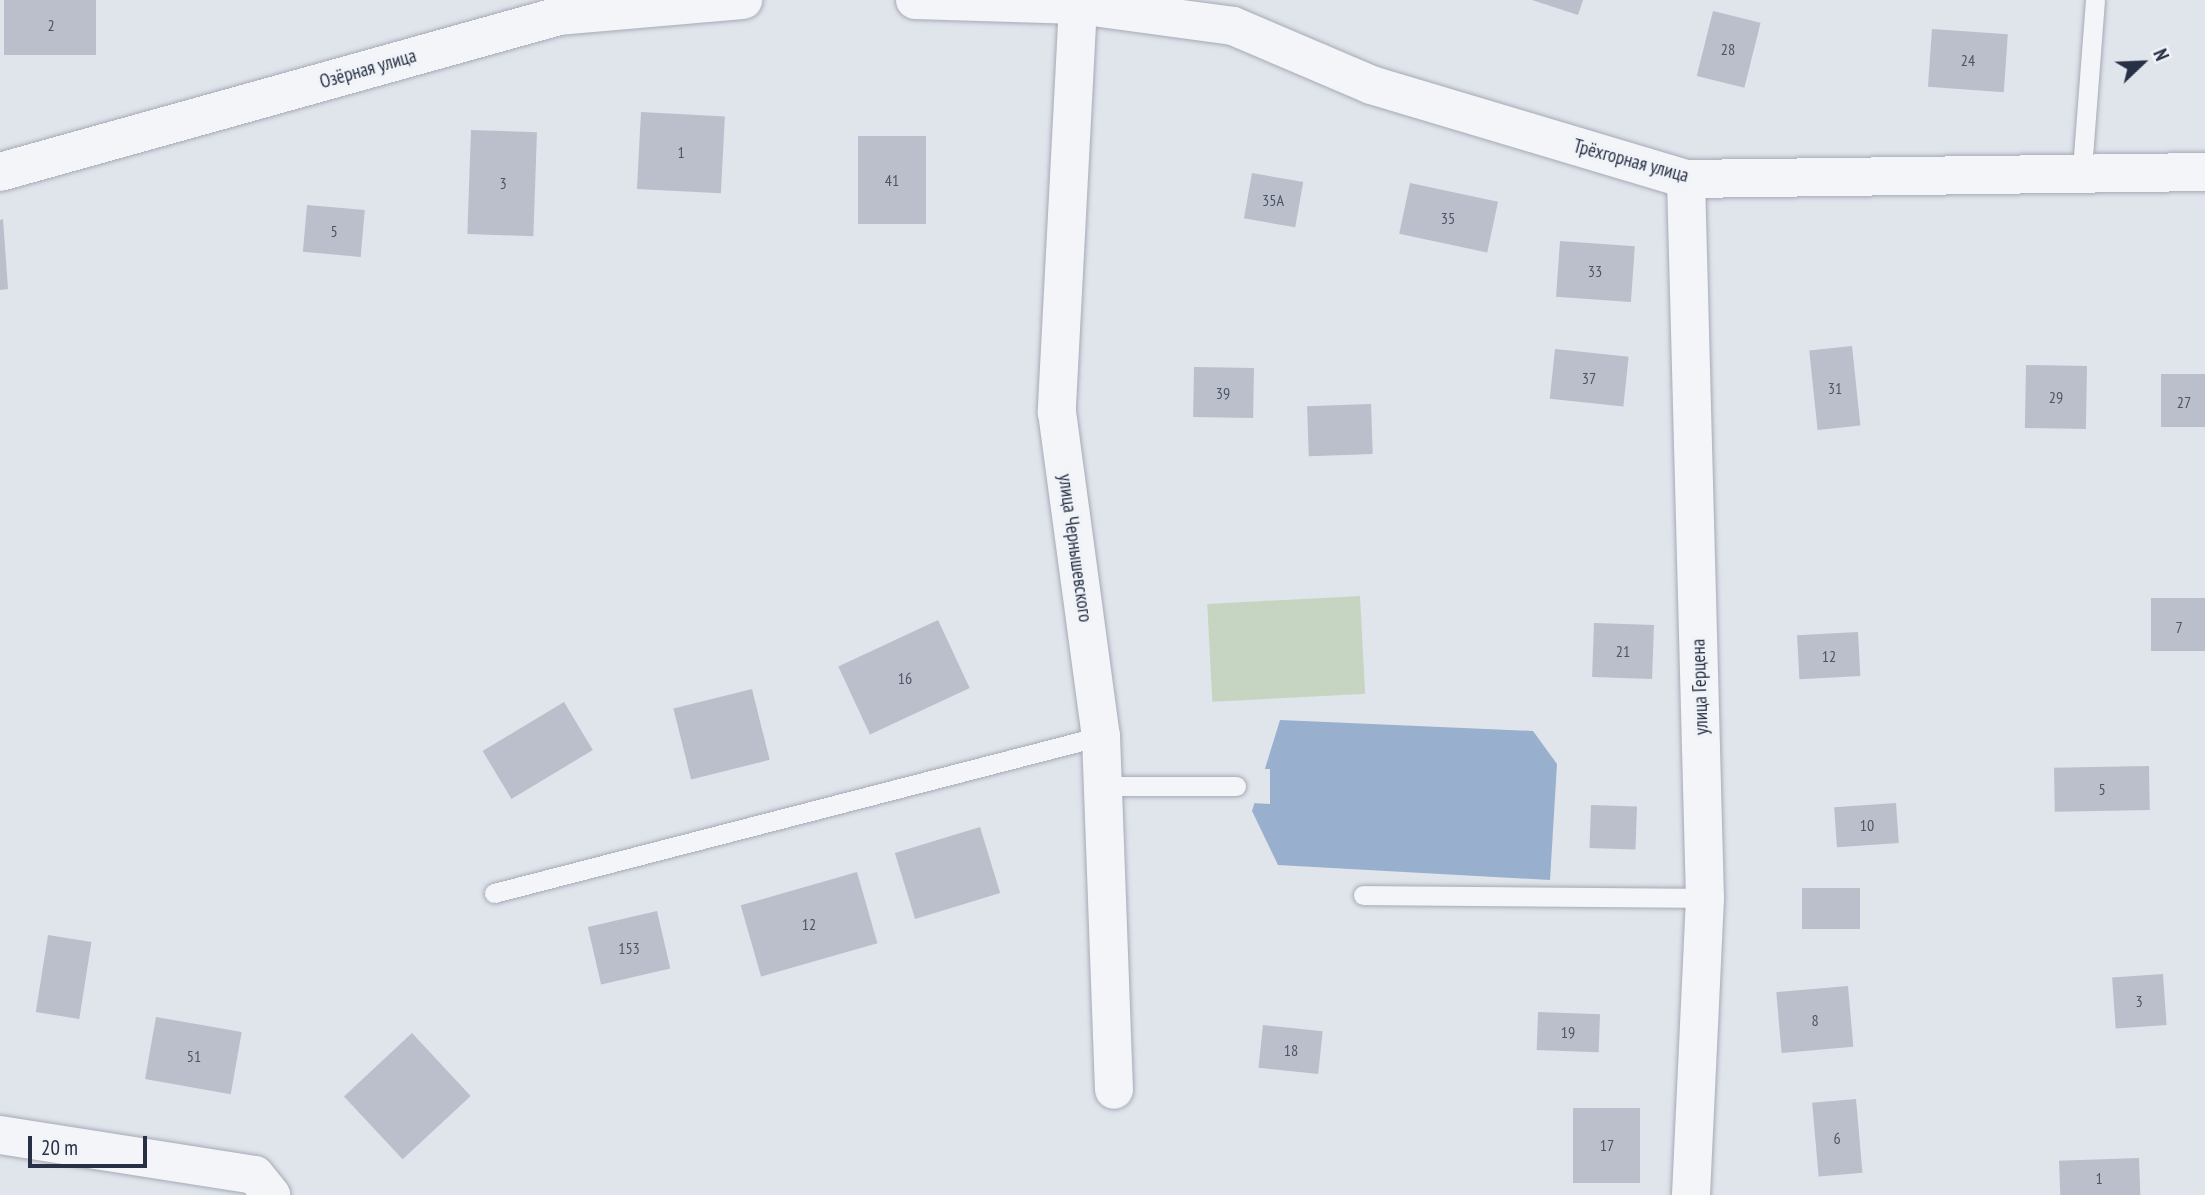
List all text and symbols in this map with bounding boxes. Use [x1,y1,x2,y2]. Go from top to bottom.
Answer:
house number: 2 [47,15,55,35]
north arrow [2107,28,2177,98]
house number: 28 [1721,39,1735,59]
street label: Озёрная улица [317,44,419,94]
text: N [2148,45,2174,64]
house number: 24 [1961,50,1975,70]
street label: Трёхгорная улица [1571,135,1691,187]
house number: 1 [677,142,685,162]
house number: 41 [885,170,899,190]
house number: 3 [499,173,507,193]
house number: 35А [1262,190,1284,210]
house number: 35 [1441,208,1455,228]
house number: 5 [330,221,338,241]
house number: 33 [1588,261,1602,281]
house number: 37 [1582,368,1596,388]
house number: 31 [1828,378,1842,398]
house number: 39 [1216,383,1230,403]
house number: 29 [2049,387,2063,407]
house number: 27 [2177,392,2191,412]
street label: улица Чернышевского [1053,472,1097,624]
house number: 7 [2175,617,2183,637]
street label: улица Герцена [1687,638,1713,736]
house number: 21 [1616,641,1630,661]
house number: 12 [1822,646,1836,666]
house number: 16 [898,668,912,688]
house number: 5 [2098,779,2106,799]
house number: 10 [1860,815,1874,835]
house number: 12 [802,914,816,934]
house number: 153 [618,938,640,958]
house number: 3 [2135,991,2143,1011]
house number: 8 [1811,1010,1819,1030]
house number: 19 [1561,1022,1575,1042]
house number: 18 [1284,1040,1298,1060]
house number: 51 [187,1046,201,1066]
scale bar [32,1122,150,1166]
house number: 6 [1833,1128,1841,1148]
text: 20 m [41,1134,78,1161]
house number: 17 [1600,1135,1614,1155]
house number: 1 [2095,1168,2103,1188]

